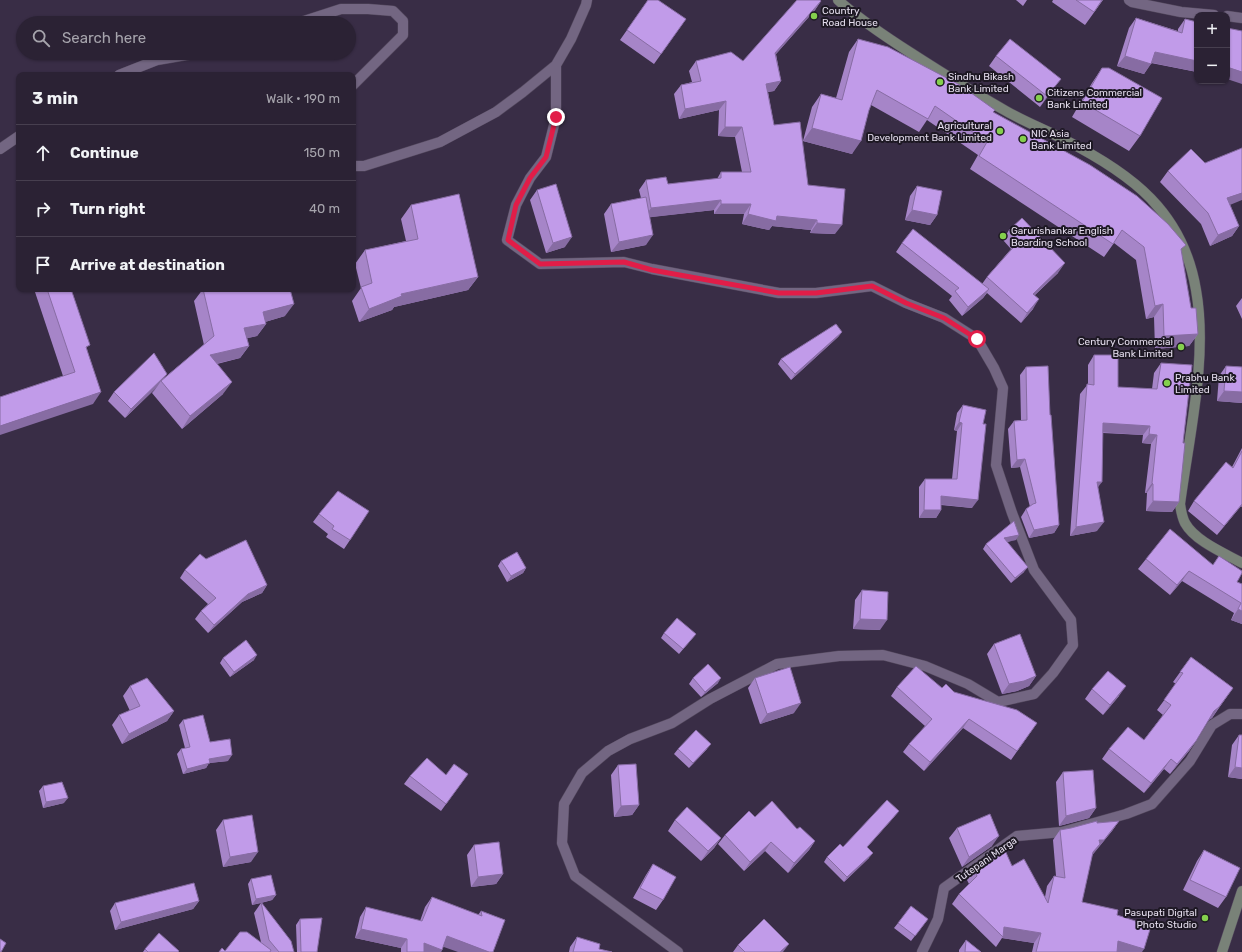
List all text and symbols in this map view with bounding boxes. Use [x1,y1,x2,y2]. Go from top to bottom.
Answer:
place label: Country Road House [822,5,878,29]
marker: Country Road House [809,11,819,21]
map controls [1194,12,1230,84]
button: + [1194,12,1230,48]
search box [16,16,356,60]
icon: search [30,27,52,49]
text: Search here [62,29,146,47]
button: − [1194,48,1230,84]
place label: Sindhu Bikash Bank Limited [948,71,1014,95]
marker: Sindhu Bikash Bank Limited [935,77,945,87]
place label: Citizens Commercial Bank Limited [1047,87,1142,111]
text: 3 min [32,88,78,108]
text: Walk · 190 m [266,91,340,106]
marker: Citizens Commercial Bank Limited [1034,93,1044,103]
route end [547,108,565,126]
place label: Agricultural Development Bank Limited [867,120,992,144]
marker: Agricultural Development Bank Limited [995,126,1005,136]
place label: NIC Asia Bank Limited [1031,128,1092,152]
marker: NIC Asia Bank Limited [1018,134,1028,144]
icon: ahead [32,142,54,164]
text: Continue [70,144,139,162]
text: 150 m [304,145,340,160]
icon: right [32,198,54,220]
text: Turn right [70,200,145,218]
text: 40 m [309,201,340,216]
place label: Garurishankar English Boarding School [1011,225,1113,249]
marker: Garurishankar English Boarding School [998,231,1008,241]
icon: arrive [32,254,54,276]
text: Arrive at destination [70,256,225,274]
route start [968,330,986,348]
place label: Century Commercial Bank Limited [1078,336,1173,360]
marker: Century Commercial Bank Limited [1176,342,1186,352]
place label: Prabhu Bank Limited [1175,372,1235,396]
marker: Prabhu Bank Limited [1162,378,1172,388]
street label: Tutepani Marga [954,834,1019,885]
place label: Pasupati Digital Photo Studio [1124,907,1197,931]
marker: Pasupati Digital Photo Studio [1200,913,1210,923]

